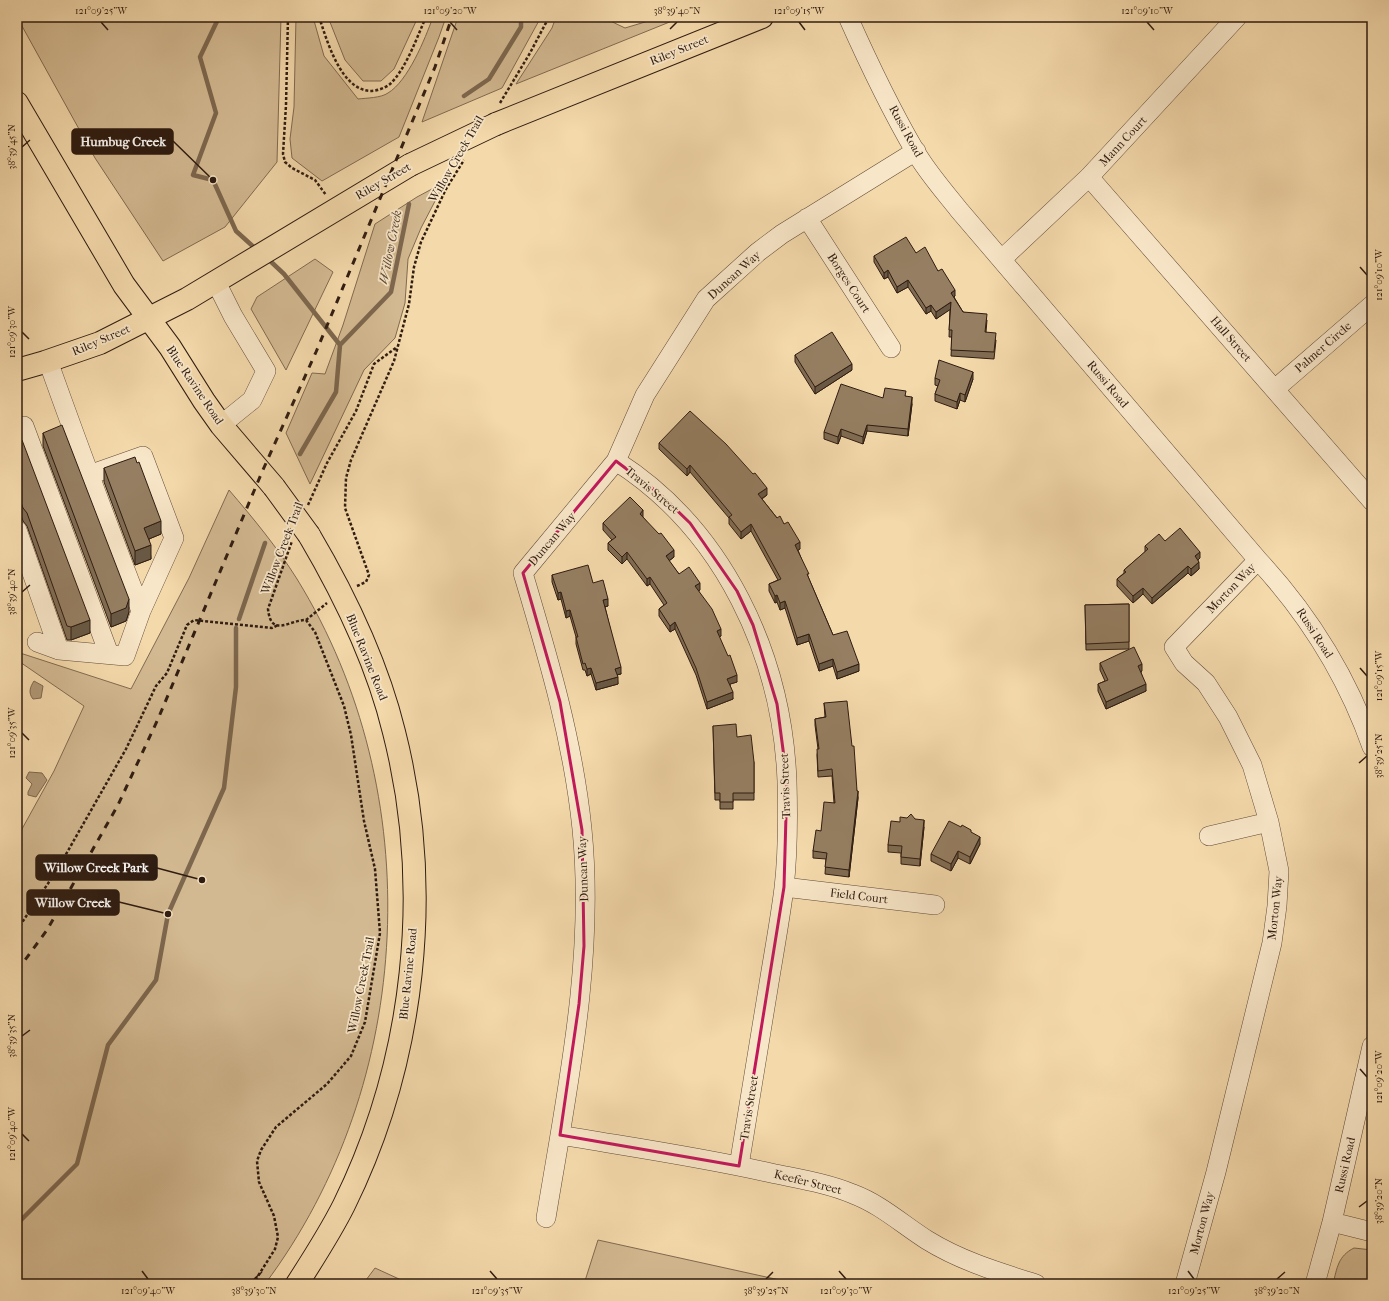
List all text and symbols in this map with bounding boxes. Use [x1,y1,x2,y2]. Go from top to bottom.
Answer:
text: 121°09'25"W [75,5,128,17]
text: 121°09'20"W [423,5,478,17]
text: 38°39'40"N [653,5,701,17]
text: 121°09'15"W [774,5,825,17]
text: 121°09'10"W [1121,5,1174,17]
street label: Riley Street [648,32,711,68]
street label: Russi Road [886,103,926,160]
street label: Willow Creek Trail [425,113,487,206]
street label: Mann Court [1096,113,1150,169]
text: 38°39'45"N [6,124,18,170]
callout: Humbug Creek [72,129,173,154]
text: Humbug Creek [80,134,167,150]
street label: Riley Street [353,159,414,203]
water label: Willow Creek [375,209,405,285]
street label: Duncan Way [705,247,764,302]
text: 121°09'10"W [1373,248,1385,301]
street label: Borges Court [824,250,874,316]
text: 121°09'30"W [6,305,18,358]
street label: Hall Street [1207,313,1255,365]
street label: Palmer Circle [1292,319,1354,375]
street label: Riley Street [70,321,133,359]
street label: Blue Ravine Road [163,343,227,428]
street label: Russi Road [1084,358,1132,411]
street label: Travis Street [622,463,682,517]
street label: Willow Creek Trail [258,499,306,597]
street label: Duncan Way [525,509,579,569]
street label: Morton Way [1204,559,1259,616]
text: 38°39'40"N [6,568,18,616]
street label: Russi Road [1294,605,1337,661]
street label: Blue Ravine Road [343,612,391,703]
text: 121°09'15"W [1373,650,1385,701]
text: 121°09'35"W [6,706,18,758]
text: 38°39'25"N [1373,733,1385,779]
street label: Travis Street [777,752,793,819]
street label: Duncan Way [575,835,591,902]
callout: Willow Creek Park [36,855,157,880]
text: Willow Creek Park [43,860,150,875]
street label: Morton Way [1265,875,1285,941]
street label: Field Court [829,885,890,907]
callout: Willow Creek [27,890,119,915]
text: Willow Creek [34,895,112,910]
street label: Blue Ravine Road [396,927,420,1021]
street label: Willow Creek Trail [345,935,377,1035]
text: 38°39'35"N [6,1014,18,1058]
text: 121°09'20"W [1373,1049,1385,1104]
street label: Travis Street [737,1074,761,1142]
text: 121°09'40"W [6,1106,18,1161]
street label: Russi Road [1332,1135,1358,1194]
street label: Keefer Street [773,1167,844,1197]
text: 38°39'20"N [1373,1177,1385,1224]
street label: Morton Way [1187,1189,1217,1256]
text: 121°09'40"W [121,1285,176,1297]
text: 38°39'30"N [231,1285,277,1297]
text: 121°09'35"W [472,1285,524,1297]
text: 38°39'25"N [743,1285,789,1297]
text: 121°09'30"W [820,1285,873,1297]
text: 121°09'25"W [1168,1285,1221,1297]
text: 38°39'20"N [1254,1285,1301,1297]

